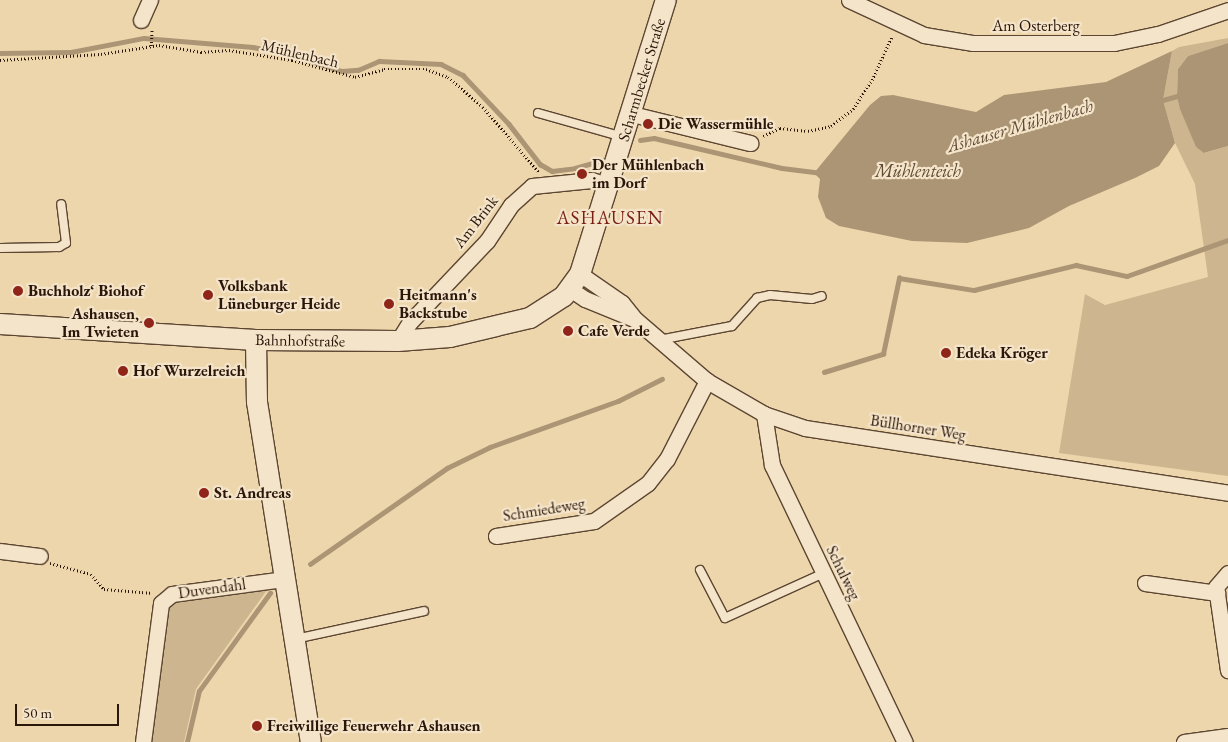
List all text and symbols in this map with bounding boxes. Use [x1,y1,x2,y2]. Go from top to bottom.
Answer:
street label: Scharmbecker Straße [614,16,670,144]
street label: Am Osterberg [992,16,1080,36]
street label: Mühlenbach [260,36,340,72]
water label: Ashauser Mühlenbach [944,95,1096,157]
place label: Die Wassermühle [658,114,773,134]
marker: Die Wassermühle [642,118,654,130]
place label: Der Mühlenbach im Dorf [592,155,704,193]
water label: Mühlenteich [875,160,961,182]
marker: Der Mühlenbach im Dorf [576,168,588,180]
street label: Am Brink [450,192,502,252]
district label: ASHAUSEN [555,207,665,229]
place label: Volksbank Lüneburger Heide [218,276,340,314]
place label: Buchholz‘ Biohof [28,281,143,301]
marker: Buchholz‘ Biohof [12,285,24,297]
place label: Heitmann's Backstube [399,285,477,323]
marker: Volksbank Lüneburger Heide [202,289,214,301]
marker: Heitmann's Backstube [383,298,395,310]
place label: Ashausen, Im Twieten [62,304,139,342]
marker: Ashausen, Im Twieten [143,317,155,329]
place label: Cafe Verde [578,321,650,341]
marker: Cafe Verde [562,325,574,337]
street label: Bahnhofstraße [255,331,345,351]
place label: Edeka Kröger [956,343,1048,363]
marker: Edeka Kröger [940,347,952,359]
place label: Hof Wurzelreich [133,361,245,381]
marker: Hof Wurzelreich [117,365,129,377]
street label: Büllhorner Weg [869,411,967,445]
place label: St. Andreas [214,483,291,503]
marker: St. Andreas [198,487,210,499]
street label: Schmiedeweg [502,494,586,526]
street label: Schulweg [822,543,864,603]
street label: Duvendahl [177,575,247,603]
scale bar [18,694,121,726]
text: 50 m [23,703,52,722]
place label: Freiwillige Feuerwehr Ashausen [267,716,481,736]
marker: Freiwillige Feuerwehr Ashausen [251,720,263,732]

